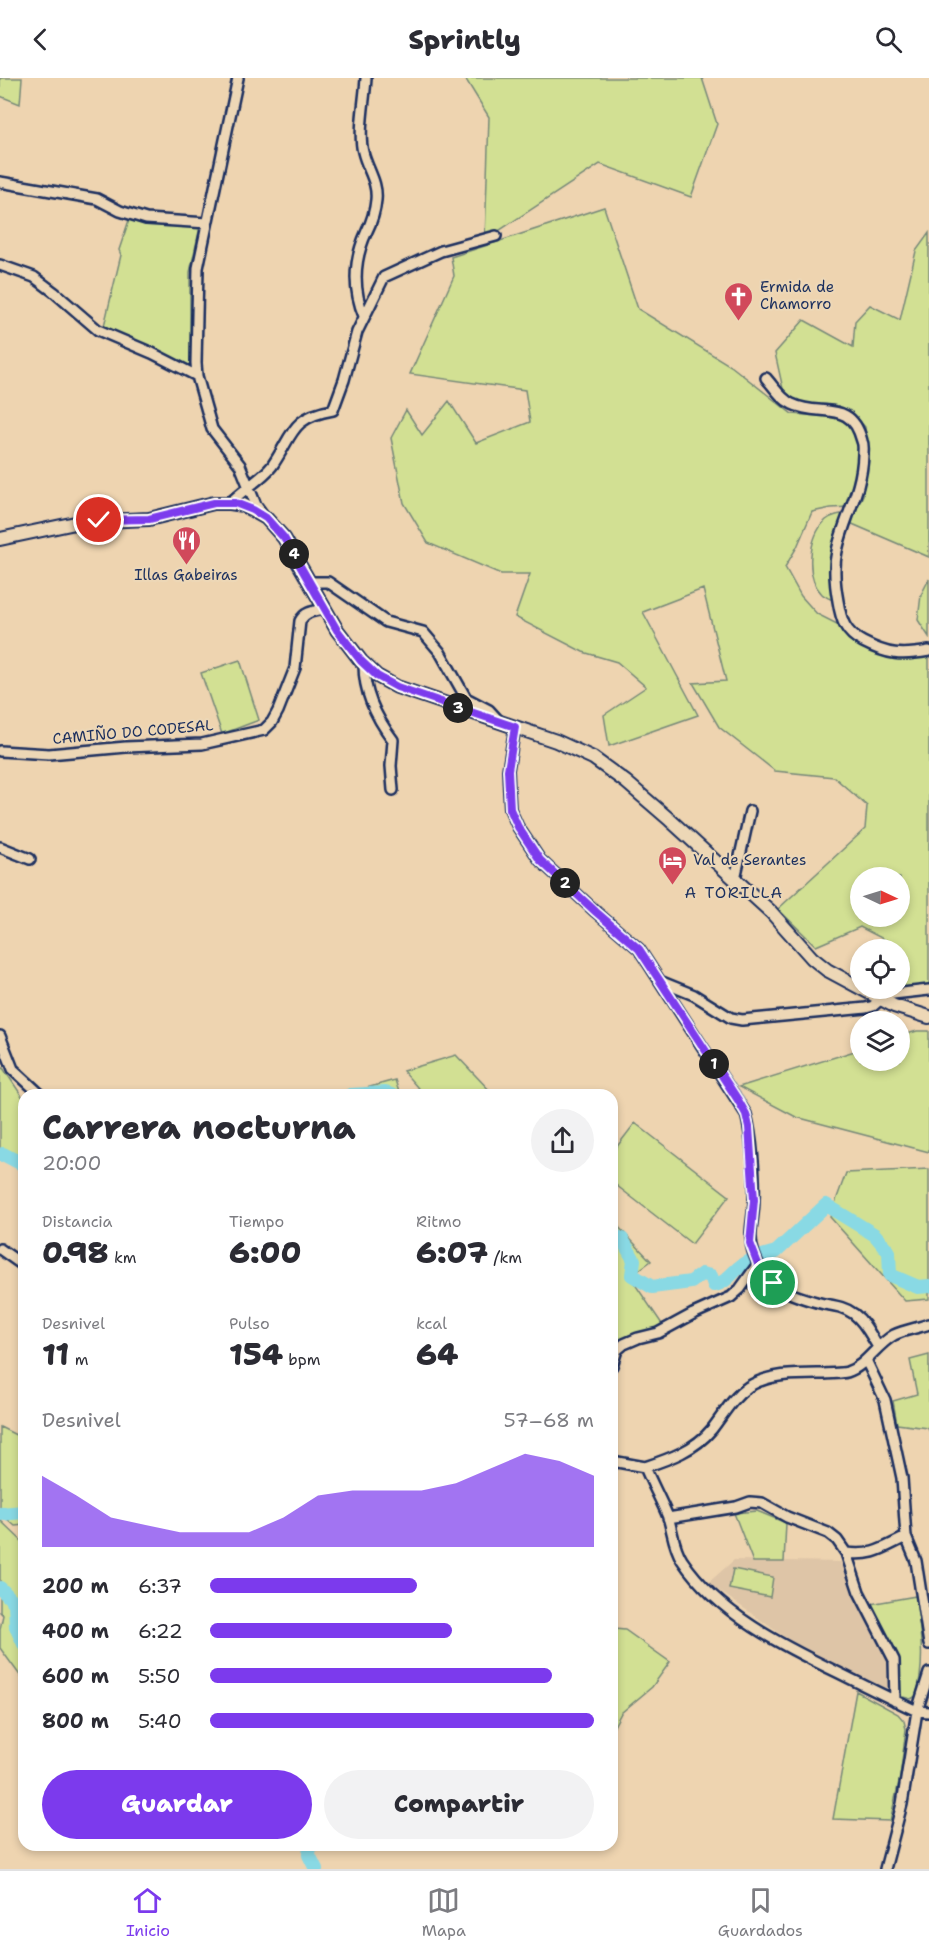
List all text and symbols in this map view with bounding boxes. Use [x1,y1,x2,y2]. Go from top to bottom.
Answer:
text: Sprintly [408,21,521,58]
icon: back [24,23,57,56]
icon: search [872,23,905,56]
place label: Ermida de Chamorro [760,277,834,314]
church icon: Ermida de Chamorro [723,280,755,322]
pin [73,494,124,545]
icon: check [82,503,115,536]
restaurant icon: Illas Gabeiras [170,524,202,566]
pin: 4 [279,539,309,569]
text: 4 [288,543,300,564]
place label: Illas Gabeiras [134,565,238,585]
pin: 3 [443,693,473,723]
text: 3 [452,697,464,718]
street label: CAMIÑO DO CODESAL [52,713,214,749]
hotel icon: Val de Serantes [656,844,688,886]
place label: Val de Serantes [693,850,806,870]
north arrow [850,867,910,927]
map controls [850,867,910,1071]
pin: 2 [550,868,580,898]
text: 2 [559,872,571,893]
district label: A TORILLA [684,882,784,903]
button: locate [850,939,910,999]
button: layers [850,1011,910,1071]
pin: 1 [699,1049,729,1079]
text: 1 [710,1053,718,1074]
text: Carrera nocturna [42,1105,356,1150]
button: share [531,1109,594,1172]
text: 20:00 [42,1150,102,1176]
text: Distancia [42,1211,113,1232]
text: Tiempo [229,1211,284,1232]
text: Ritmo [416,1211,461,1232]
text: 0.98 [42,1232,109,1273]
text: 6:00 [229,1232,301,1273]
text: 6:07 [416,1232,488,1273]
text: km [109,1247,137,1268]
text: /km [488,1247,522,1268]
pin [747,1257,798,1308]
icon: arrive [756,1266,789,1299]
text: Desnivel [42,1313,105,1334]
text: Pulso [229,1313,270,1334]
text: kcal [416,1313,447,1334]
text: 11 [42,1334,69,1375]
text: 154 [229,1334,283,1375]
text: 64 [416,1334,458,1375]
text: m [69,1349,89,1370]
text: bpm [283,1349,321,1370]
text: Desnivel [42,1407,121,1433]
text: 57–68 m [504,1407,594,1433]
text: 200 m [42,1573,109,1599]
text: 6:37 [138,1573,182,1599]
text: 400 m [42,1618,109,1644]
text: 6:22 [138,1618,183,1644]
text: 600 m [42,1663,109,1689]
text: 5:50 [138,1663,181,1689]
text: 800 m [42,1708,109,1734]
text: 5:40 [138,1708,182,1734]
button: Guardar [42,1770,312,1839]
button: Compartir [324,1770,594,1839]
tab: Inicio [126,1884,170,1941]
tab: Mapa [422,1884,466,1941]
tab: Guardados [718,1884,803,1941]

